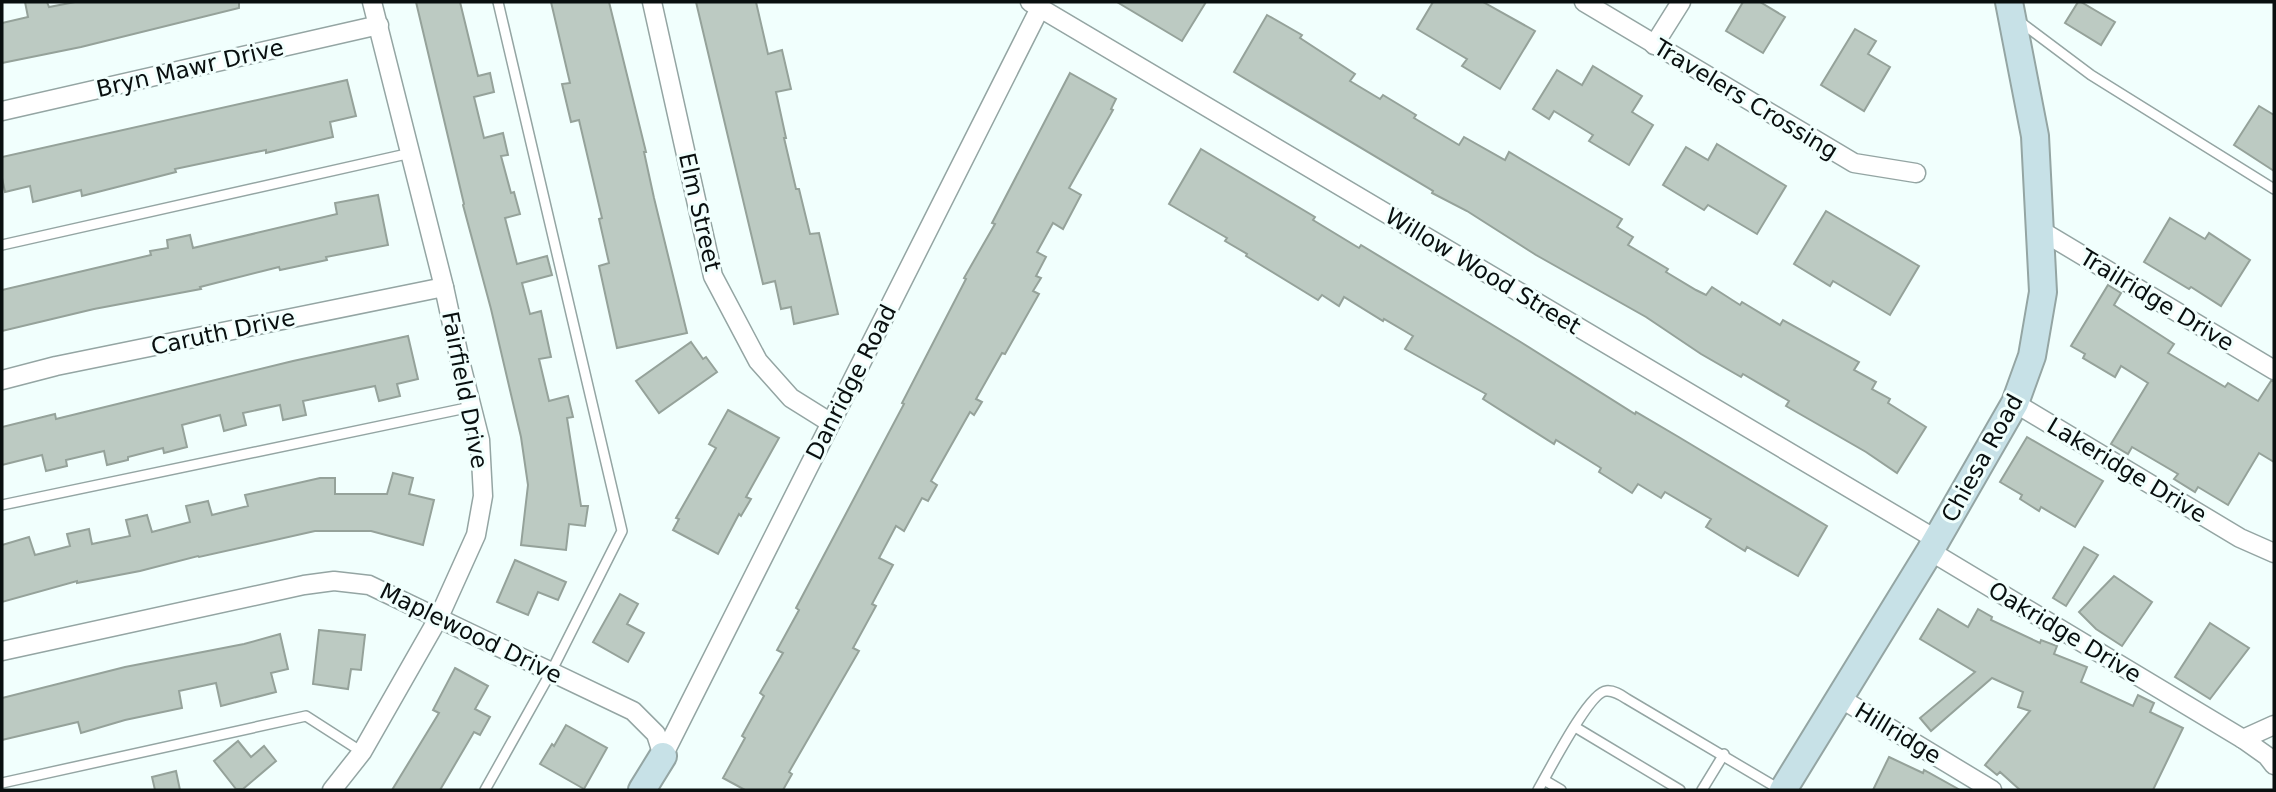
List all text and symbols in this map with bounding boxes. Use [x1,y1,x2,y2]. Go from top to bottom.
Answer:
street label: Travelers Crossing [1648,33,1843,164]
street label: Bryn Mawr Drive [94,34,286,102]
street label: Elm Street [674,150,726,274]
street label: Willow Wood Street [1381,202,1585,340]
street label: Trailridge Drive [2075,243,2239,356]
street label: Danridge Road [801,300,901,464]
street label: Caruth Drive [149,304,297,360]
street label: Fairfield Drive [437,309,493,471]
street label: Chiesa Road [1936,389,2028,527]
street label: Lakeridge Drive [2043,412,2211,528]
street label: Oakridge Drive [1984,576,2146,688]
street label: Maplewood Drive [376,578,566,688]
street label: Hillridge [1850,697,1946,769]

